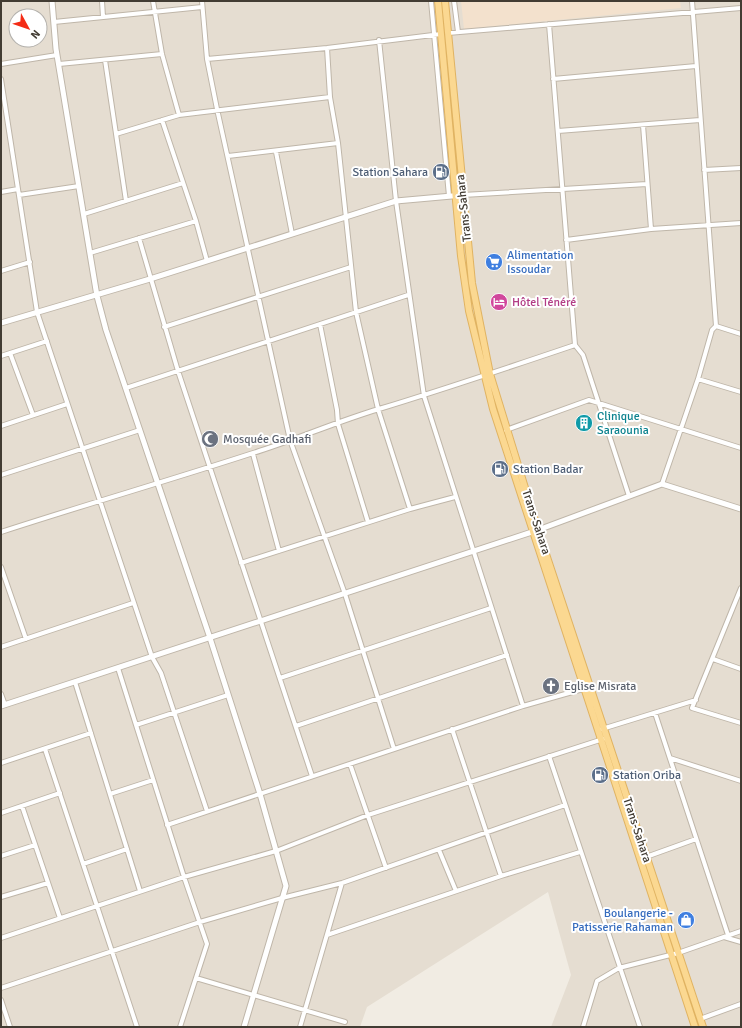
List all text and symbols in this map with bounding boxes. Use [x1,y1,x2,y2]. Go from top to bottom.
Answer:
north arrow [8,8,48,48]
text: N [28,27,43,41]
fuel station icon: Station Sahara [431,162,451,182]
place label: Station Sahara [352,165,428,180]
street label: Trans-Sahara [453,174,475,242]
place label: Alimentation Issoudar [507,248,574,277]
supermarket icon: Alimentation Issoudar [484,252,504,272]
hotel icon: Hôtel Ténéré [489,292,509,312]
place label: Hôtel Ténéré [512,295,576,310]
place label: Clinique Saraounia [597,409,649,438]
building icon: Clinique Saraounia [574,413,594,433]
mosque icon: Mosquée Gadhafi [200,429,220,449]
place label: Mosquée Gadhafi [223,432,311,447]
fuel station icon: Station Badar [490,459,510,479]
place label: Station Badar [513,462,584,477]
street label: Trans-Sahara [518,488,554,556]
church icon: Eglise Misrata [541,676,561,696]
place label: Eglise Misrata [564,679,636,694]
fuel station icon: Station Oriba [590,765,610,785]
place label: Station Oriba [613,768,681,783]
street label: Trans-Sahara [619,796,655,864]
place label: Boulangerie - Patisserie Rahaman [572,906,673,935]
shop icon: Boulangerie - Patisserie Rahaman [676,910,696,930]

